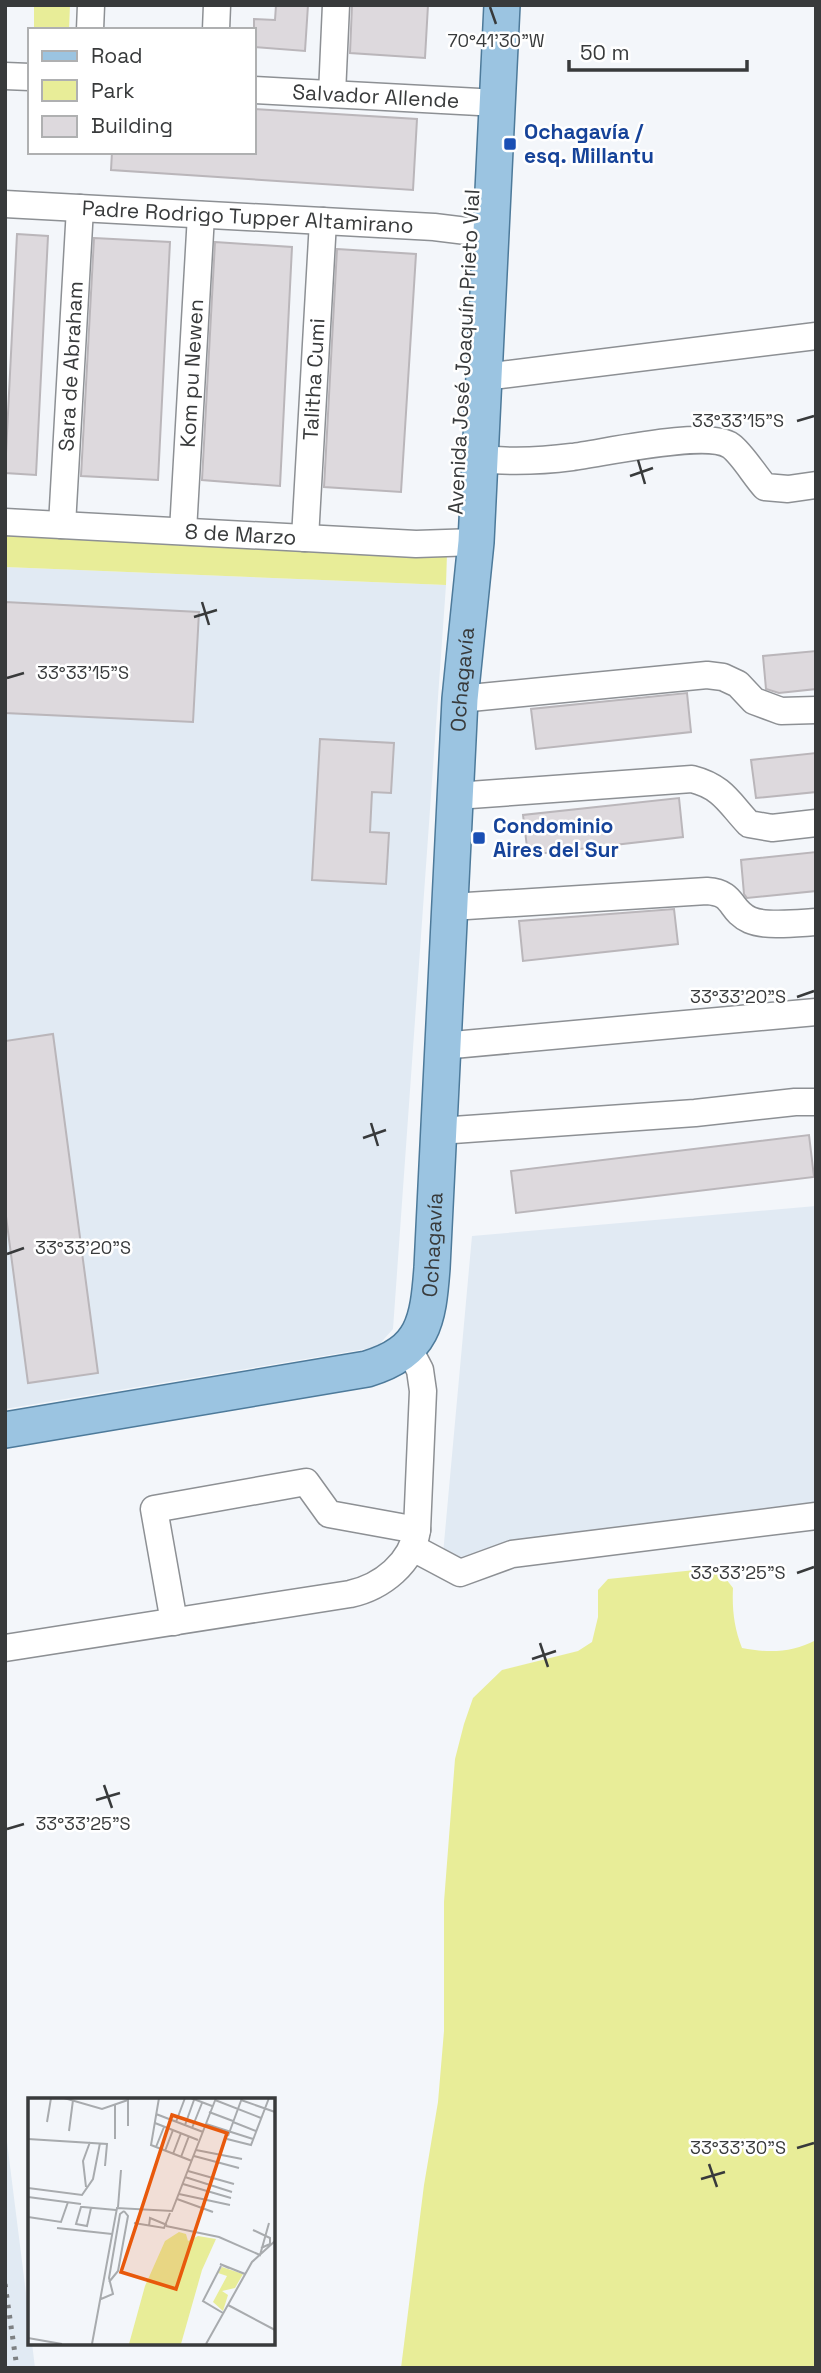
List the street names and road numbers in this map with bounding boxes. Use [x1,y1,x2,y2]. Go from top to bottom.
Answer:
street label: Salvador Allende [292,78,460,114]
street label: Avenida José Joaquín Prieto Vial [441,189,486,515]
street label: Padre Rodrigo Tupper Altamirano [81,194,414,239]
street label: Sara de Abraham [52,280,89,452]
street label: Kom pu Newen [174,298,209,448]
street label: Talitha Cumi [297,317,330,441]
street label: 8 de Marzo [184,518,297,551]
street label: Ochagavía [444,626,480,732]
street label: Ochagavía [415,1192,449,1299]

